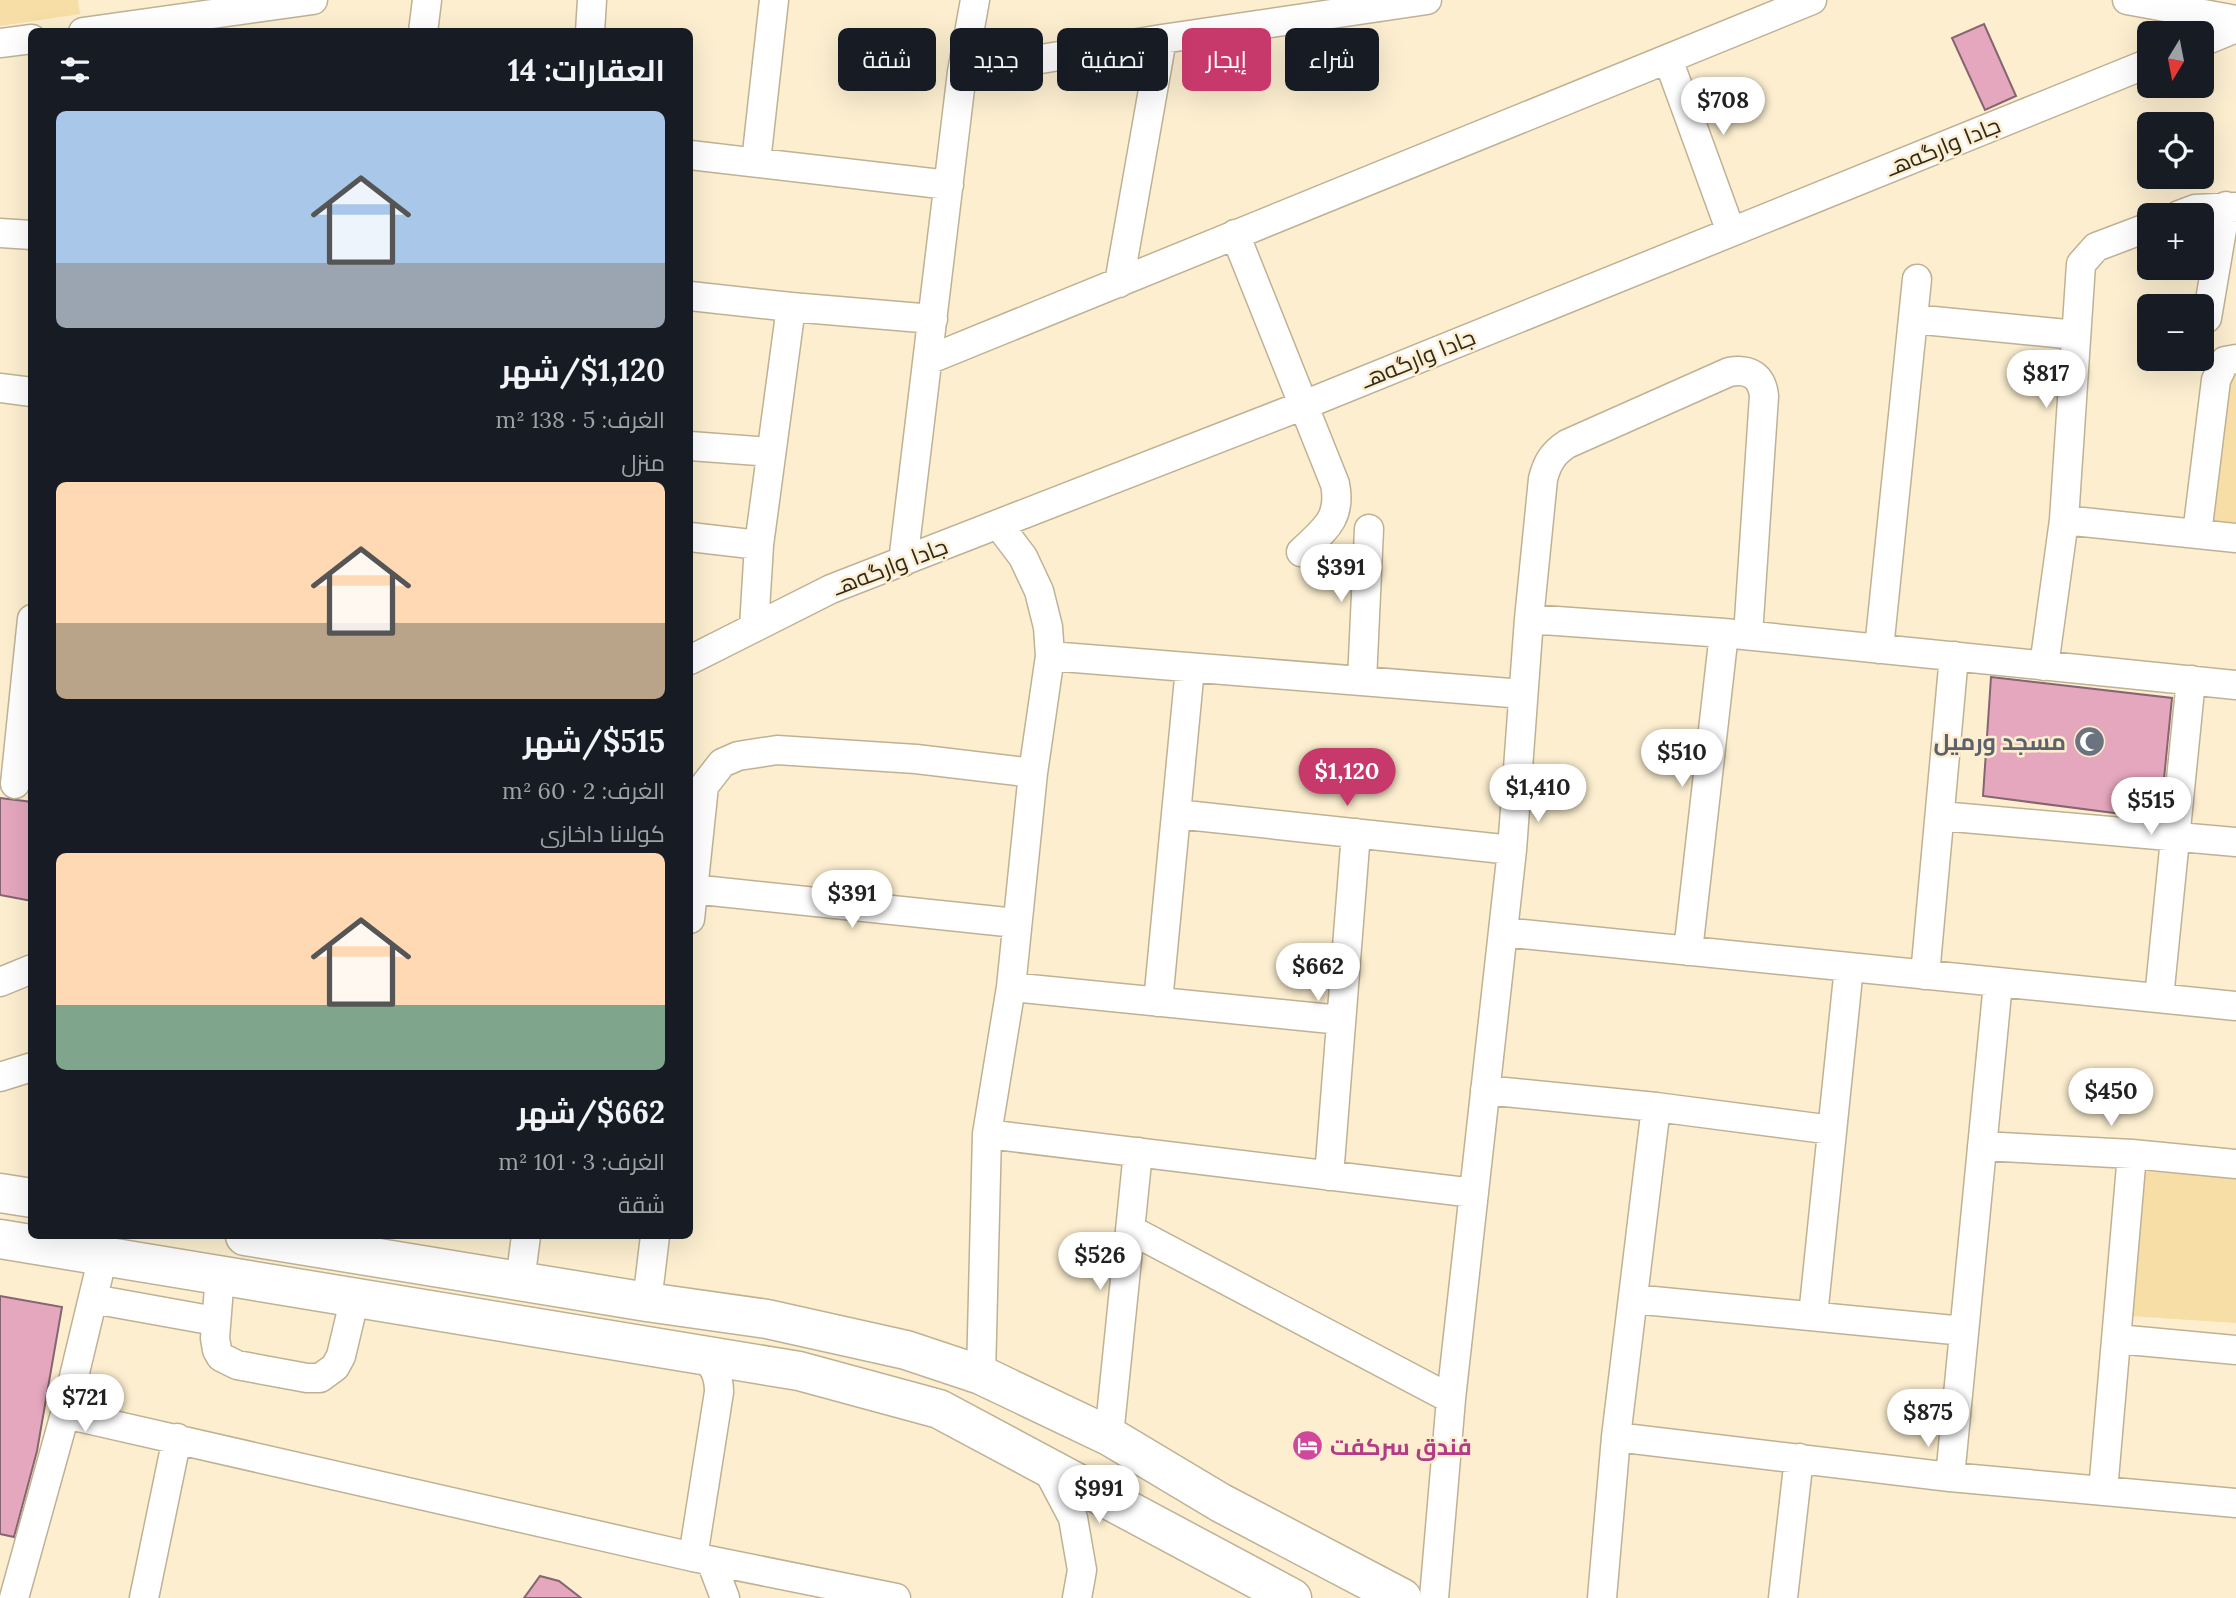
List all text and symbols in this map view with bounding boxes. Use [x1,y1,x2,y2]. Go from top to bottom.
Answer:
north arrow [2137,21,2214,98]
map controls [2137,21,2214,371]
chip: شقة [838,28,936,91]
chip: جديد [950,28,1043,91]
chip: تصفية [1057,28,1168,91]
chip: إيجار [1182,28,1271,91]
chip: شراء [1285,28,1379,91]
icon: filters [56,51,94,89]
text: العقارات: 14 [508,51,665,89]
pin: $708 [1682,78,1764,137]
text: $708 [1697,85,1749,114]
street label: جادا وارگه‌هـ [1881,110,2004,182]
button: locate [2137,112,2214,189]
icon: home [298,157,424,283]
button: + [2137,203,2214,280]
button: − [2137,294,2214,371]
street label: جادا وارگه‌هـ [1356,322,1479,394]
pin: $817 [2005,350,2087,410]
text: $1,120/شهر [501,351,665,389]
text: $817 [2023,358,2069,387]
text: الغرف: 5 · 138 m² [495,405,665,434]
text: منزل [621,448,665,477]
icon: home [298,528,424,654]
street label: جادا وارگه‌هـ [828,531,951,601]
pin: $391 [1300,544,1382,604]
text: $391 [1317,552,1366,581]
text: $515/شهر [523,722,665,760]
mosque icon: مسجد ورميل [2072,724,2106,758]
place label: مسجد ورميل [1933,727,2066,756]
pin: $510 [1641,730,1723,789]
text: $510 [1657,737,1707,766]
pin: $1,120 [1290,748,1404,808]
text: $1,120 [1315,756,1379,785]
pin: $1,410 [1481,764,1595,824]
text: $1,410 [1505,772,1571,801]
text: الغرف: 2 · 60 m² [502,776,665,805]
pin: $515 [2110,778,2192,837]
text: $515 [2127,785,2175,814]
text: کولانا داخازی [540,819,665,848]
pin: $391 [811,870,893,930]
text: $391 [828,878,877,907]
icon: home [298,899,424,1025]
pin: $662 [1277,944,1359,1003]
text: $662 [1292,951,1344,980]
pin: $450 [2070,1068,2152,1128]
text: $450 [2084,1076,2138,1105]
text: $662/شهر [517,1093,665,1131]
text: الغرف: 3 · 101 m² [498,1147,665,1176]
text: شقة [618,1190,665,1219]
pin: $526 [1059,1232,1141,1292]
text: $526 [1074,1240,1126,1269]
pin: $721 [44,1374,126,1434]
text: $721 [62,1382,108,1411]
pin: $875 [1887,1390,1969,1449]
text: $875 [1903,1397,1953,1426]
hotel icon: فندق سركفت [1290,1429,1324,1463]
place label: فندق سركفت [1330,1432,1472,1461]
pin: $991 [1058,1466,1140,1525]
text: $991 [1074,1473,1124,1502]

